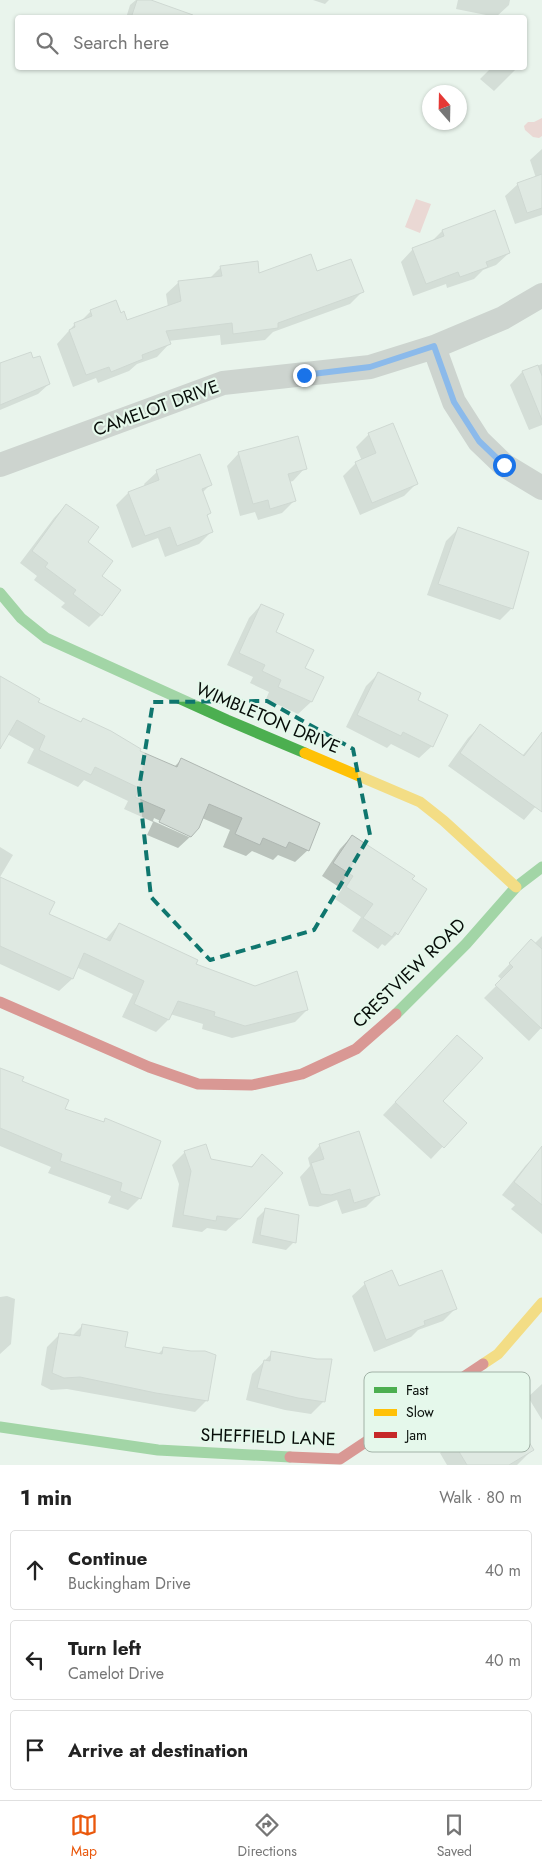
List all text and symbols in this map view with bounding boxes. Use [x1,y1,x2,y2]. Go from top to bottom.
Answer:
search box [15,15,527,70]
icon: search [33,29,61,57]
text: Search here [73,29,169,56]
north arrow [422,85,467,130]
route end [293,364,316,387]
street label: CAMELOT DRIVE [90,373,222,443]
route start [493,454,516,477]
street label: WIMBLETON DRIVE [192,676,344,760]
street label: CRESTVIEW ROAD [347,912,471,1034]
legend [364,1372,530,1452]
text: Fast [406,1380,429,1400]
text: Slow [406,1402,434,1422]
street label: SHEFFIELD LANE [200,1422,336,1452]
text: Jam [404,1425,427,1445]
text: 1 min [20,1483,72,1513]
text: Walk · 80 m [439,1486,522,1509]
text: Continue [68,1545,147,1572]
icon: ahead [21,1556,49,1584]
text: 40 m [485,1559,521,1582]
text: Buckingham Drive [68,1572,191,1595]
text: Turn left [68,1635,141,1662]
icon: left [21,1646,49,1674]
text: 40 m [485,1649,521,1672]
text: Camelot Drive [68,1662,164,1685]
icon: arrive [21,1736,49,1764]
text: Arrive at destination [68,1737,248,1764]
tab: Map [70,1811,98,1861]
tab: Directions [238,1811,297,1861]
tab: Saved [437,1811,472,1861]

